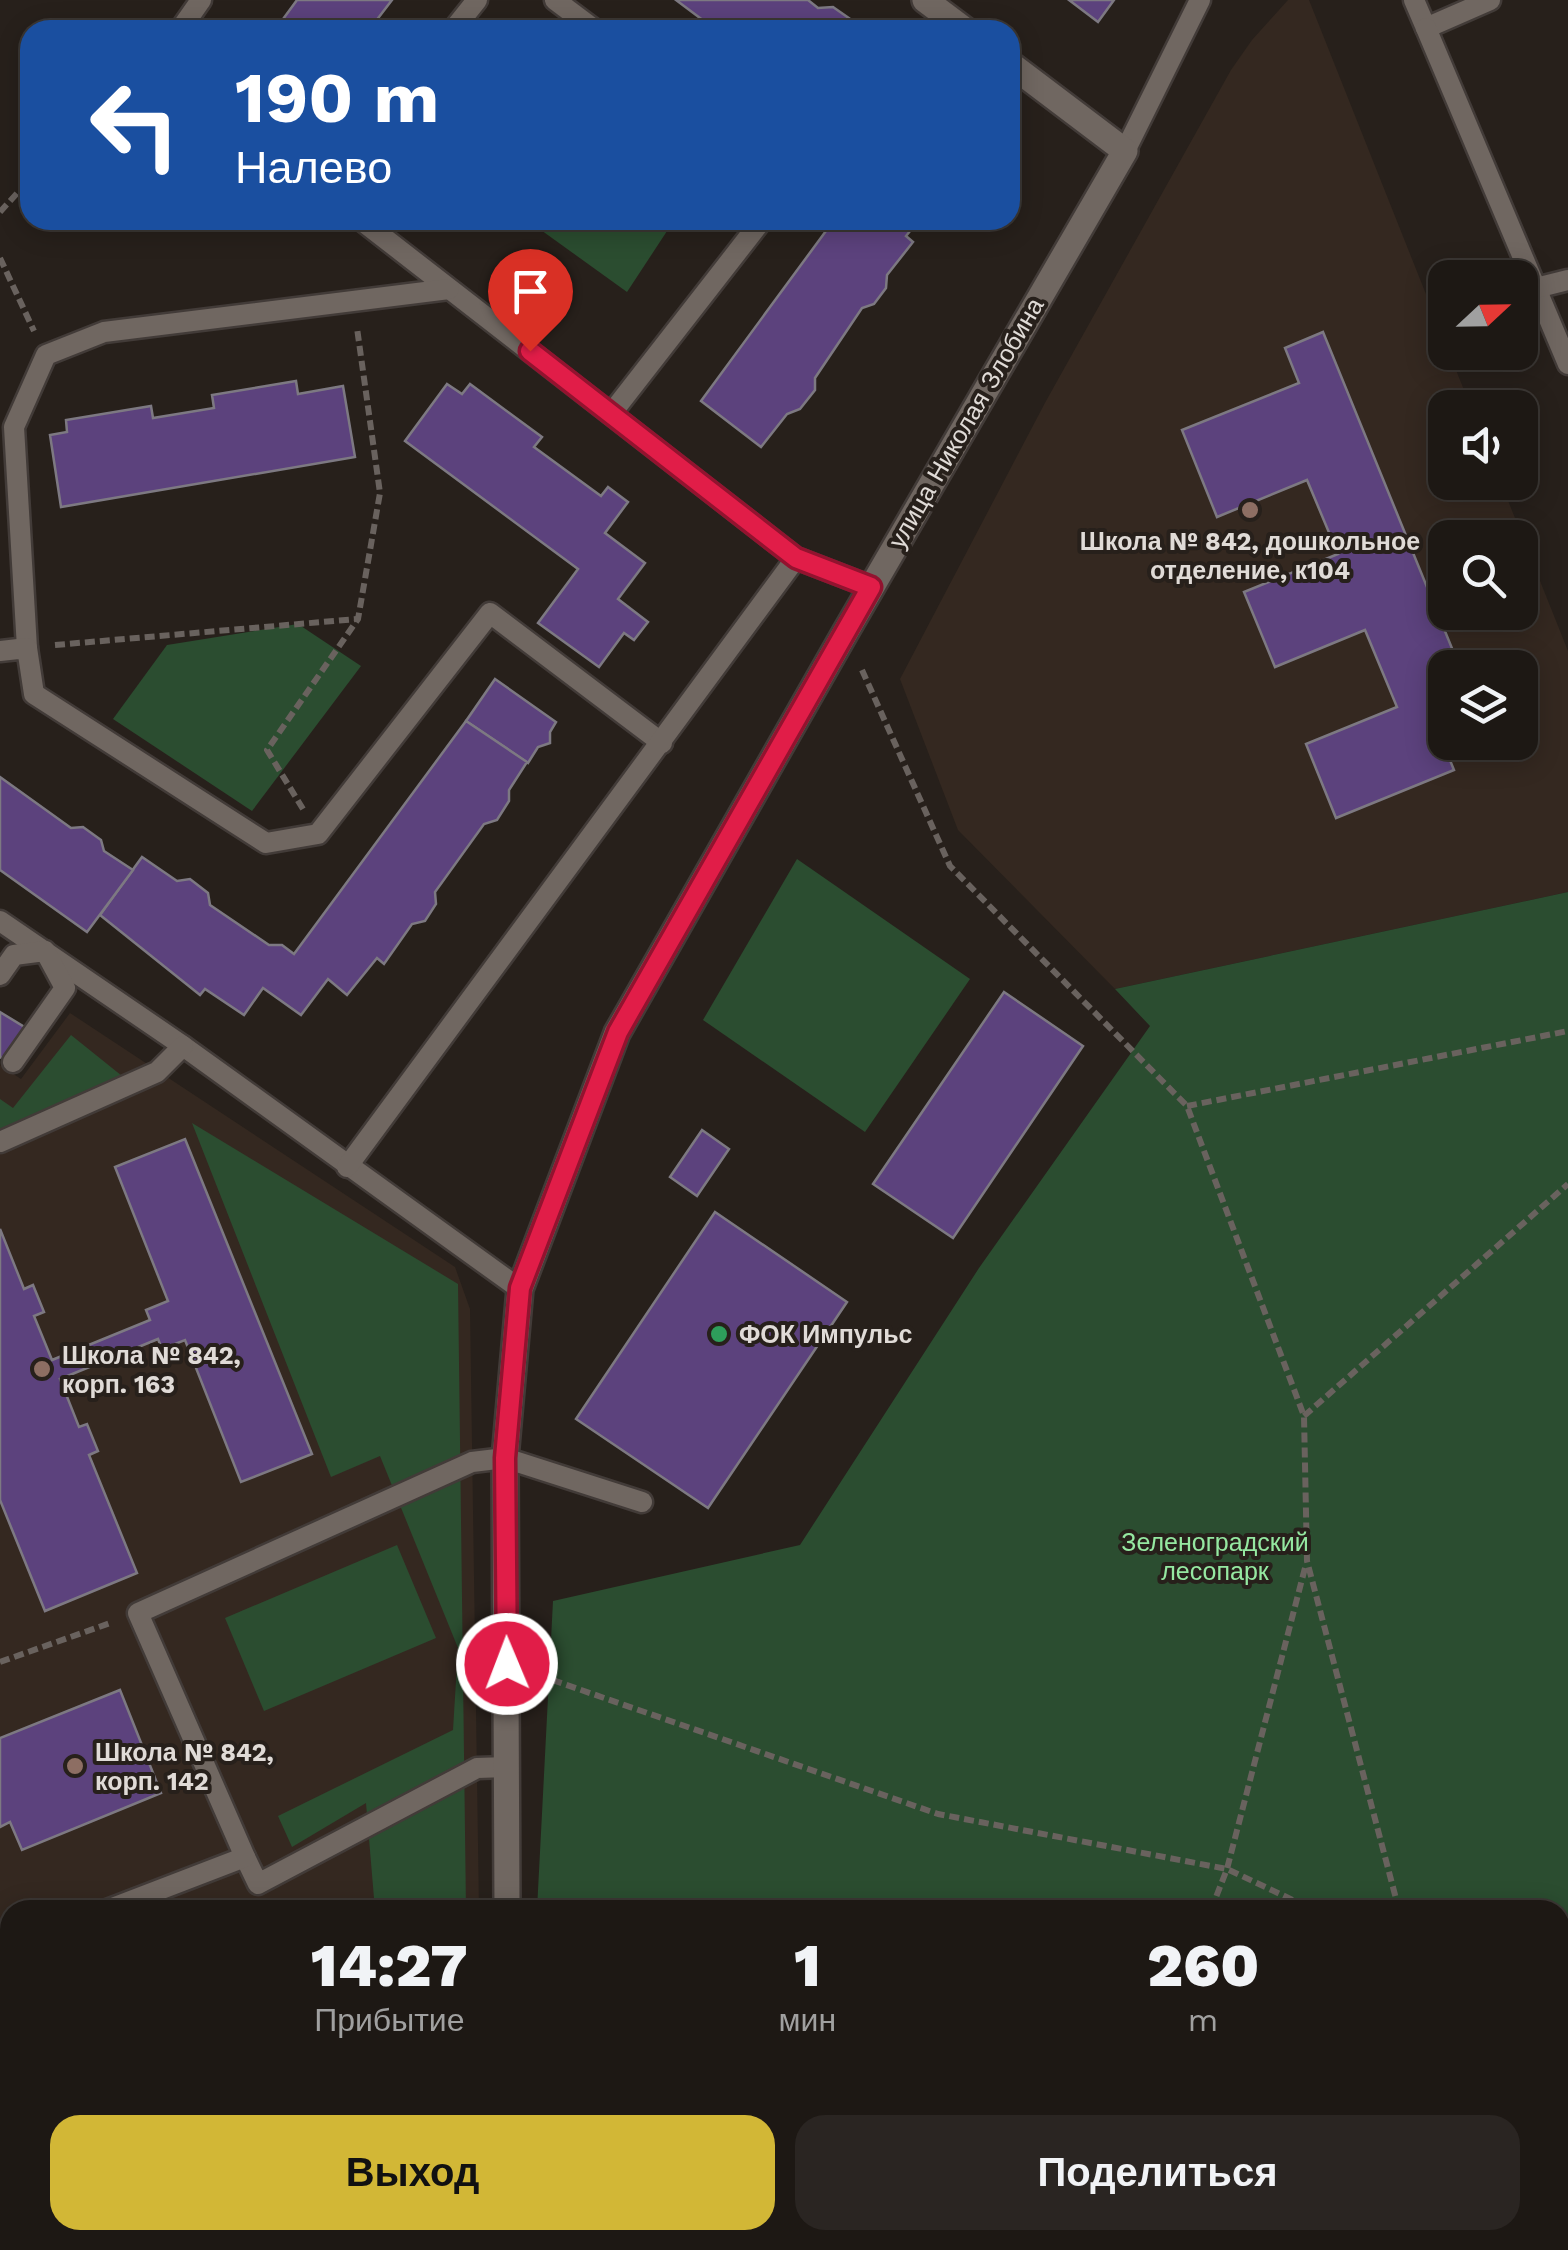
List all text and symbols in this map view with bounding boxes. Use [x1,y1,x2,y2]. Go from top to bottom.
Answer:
text: 190 m [235,57,439,139]
icon: left [70,60,200,190]
text: Налево [235,141,392,194]
pin [488,249,573,352]
north arrow [1428,260,1538,370]
map controls [1428,260,1538,760]
icon: arrive [503,264,558,319]
street label: улица Николая Злобина [882,293,1050,553]
button: sound [1428,390,1538,500]
marker: Школа № 842, дошкольное отделение, к104 [1239,499,1261,521]
button: search [1428,520,1538,630]
place label: Школа № 842, дошкольное отделение, к104 [1080,527,1420,585]
button: layers [1428,650,1538,760]
place label: ФОК Импульс [739,1320,913,1349]
marker: ФОК Импульс [708,1323,730,1345]
place label: Школа № 842, корп. 163 [62,1341,241,1399]
marker: Школа № 842, корп. 163 [31,1358,53,1380]
park label: Зеленоградский лесопарк [1121,1528,1309,1586]
position arrow [455,1612,559,1716]
place label: Школа № 842, корп. 142 [95,1738,274,1796]
marker: Школа № 842, корп. 142 [64,1755,86,1777]
text: 14:27 [311,1930,468,2001]
text: 1 [794,1930,821,2001]
text: 260 [1147,1930,1259,2001]
text: Прибытие [314,2001,464,2039]
text: мин [779,2001,836,2039]
text: m [1188,2001,1218,2039]
button: Выход [50,2115,775,2230]
button: Поделиться [795,2115,1520,2230]

